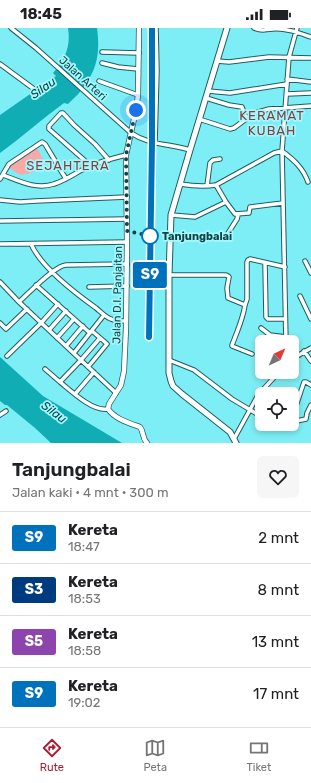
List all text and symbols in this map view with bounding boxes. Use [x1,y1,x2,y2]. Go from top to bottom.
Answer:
text: 18:45 [20,5,62,23]
street label: Jalan Arteri [56,54,109,103]
water label: Silau [28,74,58,102]
your location [126,100,146,120]
district label: KERAMAT KUBAH [239,108,305,138]
district label: SEJAHTERA [26,158,110,173]
marker: Tanjungbalai [141,227,159,245]
place label: Tanjungbalai [162,230,232,243]
street label: Jalan D.I. Panjaitan [110,246,125,344]
line badge: S9 [132,262,168,288]
text: S9 [141,266,159,283]
north arrow [255,335,299,379]
map controls [255,335,299,431]
button: locate [255,387,299,431]
water label: Silau [39,398,69,426]
button: heart [257,456,299,498]
text: Tanjungbalai [12,458,131,481]
text: Jalan kaki · 4 mnt · 300 m [12,485,168,500]
text: Kereta [68,521,118,539]
text: S9 [25,529,43,546]
text: 2 mnt [258,529,299,547]
text: 18:47 [68,539,100,554]
text: Kereta [68,573,118,591]
text: S3 [25,581,43,598]
text: 8 mnt [258,581,299,599]
text: 18:53 [68,591,101,606]
text: Kereta [68,625,118,643]
text: S5 [25,633,43,650]
text: 13 mnt [252,633,299,651]
text: 18:58 [68,643,101,658]
text: Kereta [68,677,118,695]
text: S9 [25,685,43,702]
text: 17 mnt [253,685,299,703]
text: 19:02 [68,695,101,710]
tab: Rute [40,737,64,774]
tab: Peta [143,737,167,774]
tab: Tiket [246,737,271,774]

